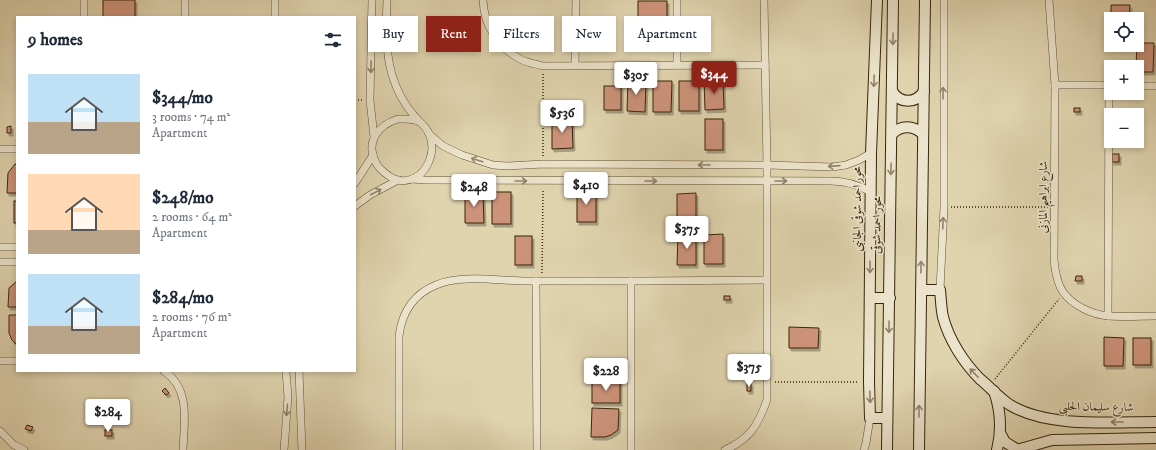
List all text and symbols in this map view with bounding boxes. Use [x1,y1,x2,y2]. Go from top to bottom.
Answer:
map controls [1104,12,1144,148]
button: locate [1104,12,1144,52]
chip: Buy [368,16,418,52]
chip: Rent [426,16,481,52]
chip: Filters [489,16,554,52]
chip: New [562,16,616,52]
chip: Apartment [624,16,711,52]
text: 9 homes [28,29,83,51]
icon: filters [322,29,344,51]
one-way arrow [889,32,897,45]
one-way arrow [367,60,375,73]
button: + [1104,60,1144,100]
pin: $344 [690,61,738,95]
pin: $305 [612,62,660,96]
text: $344 [701,66,727,82]
text: $305 [623,67,649,83]
one-way arrow [870,74,877,87]
text: $344/mo [152,87,213,109]
one-way arrow [939,87,947,100]
icon: home [60,90,108,138]
pin: $536 [538,100,586,134]
text: $536 [549,105,575,121]
button: − [1104,108,1144,148]
text: 3 rooms · 74 m² [152,109,230,125]
text: Apartment [152,125,207,141]
one-way arrow [471,156,484,163]
one-way arrow [698,161,711,169]
street label: شارع ابراهيم المازنى [1036,161,1055,233]
one-way arrow [828,162,841,169]
one-way arrow [887,162,895,175]
street label: محور احمد شوقى الجانبى [850,165,866,252]
pin: $410 [562,172,610,206]
pin: $248 [450,174,498,208]
one-way arrow [514,177,527,184]
text: $410 [573,177,599,193]
one-way arrow [644,177,657,185]
one-way arrow [774,177,787,185]
text: $248 [460,179,488,195]
text: $248/mo [152,187,214,209]
one-way arrow [370,188,382,195]
icon: home [60,190,108,238]
street label: محور احمد شوقى [869,195,885,254]
text: 2 rooms · 64 m² [152,209,232,225]
pin: $375 [663,216,711,250]
one-way arrow [939,217,947,230]
text: $375 [674,221,700,237]
text: Apartment [152,225,207,241]
one-way arrow [866,260,874,273]
one-way arrow [917,261,925,274]
text: $284/mo [152,287,214,309]
icon: home [60,290,108,338]
text: 2 rooms · 76 m² [152,309,231,325]
one-way arrow [885,320,893,333]
text: Apartment [152,325,207,341]
pin: $375 [725,354,773,388]
pin: $228 [582,358,630,392]
text: $375 [736,359,762,375]
text: $228 [593,363,619,379]
one-way arrow [970,368,979,378]
one-way arrow [866,390,874,403]
pin: $284 [84,399,132,433]
street label: شارع سليمان الحلبى [1059,399,1134,418]
one-way arrow [283,403,290,416]
text: $284 [94,404,122,420]
one-way arrow [915,405,923,418]
one-way arrow [1111,418,1124,426]

